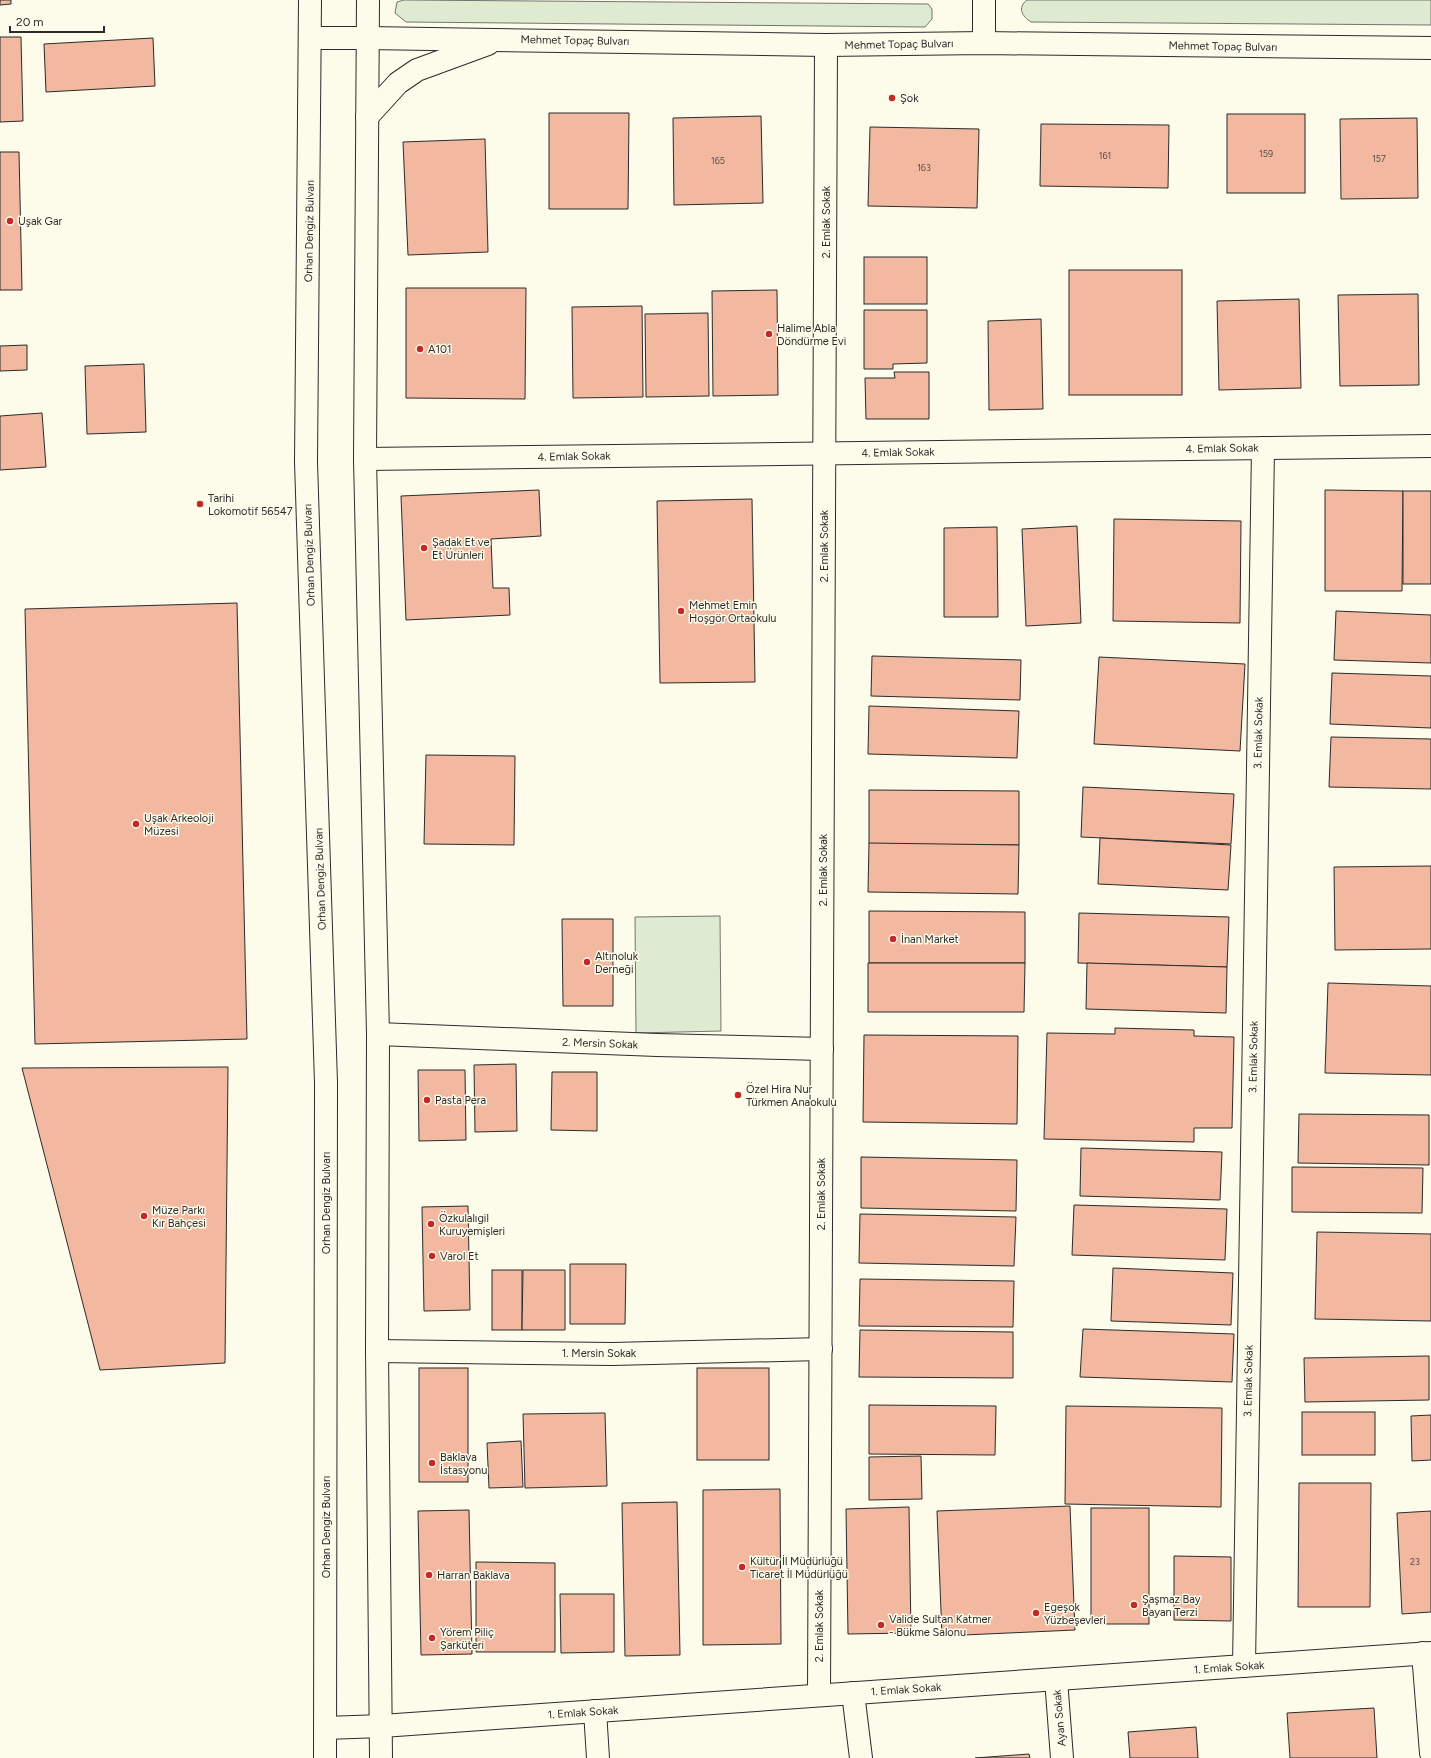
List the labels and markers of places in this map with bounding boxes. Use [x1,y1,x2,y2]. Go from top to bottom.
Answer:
place label: Şok [900,92,919,105]
marker: Şok [887,93,897,103]
place label: Uşak Gar [18,215,63,228]
marker: Uşak Gar [5,216,15,226]
place label: Halime Abla Döndürme Evi [777,322,846,348]
marker: Halime Abla Döndürme Evi [764,329,774,339]
place label: A101 [428,343,452,356]
marker: A101 [415,344,425,354]
place label: Tarihi Lokomotif 56547 [208,492,293,518]
marker: Tarihi Lokomotif 56547 [195,499,205,509]
place label: Şadak Et ve Et Ürünleri [432,536,489,562]
marker: Şadak Et ve Et Ürünleri [419,543,429,553]
place label: Mehmet Emin Hoşgör Ortaokulu [689,599,777,625]
marker: Mehmet Emin Hoşgör Ortaokulu [676,606,686,616]
place label: Uşak Arkeoloji Müzesi [144,812,214,838]
marker: Uşak Arkeoloji Müzesi [131,819,141,829]
place label: İnan Market [901,933,959,946]
marker: İnan Market [888,934,898,944]
place label: Altınoluk Derneği [595,950,639,976]
marker: Altınoluk Derneği [582,957,592,967]
place label: Özel Hira Nur Türkmen Anaokulu [746,1082,837,1109]
marker: Özel Hira Nur Türkmen Anaokulu [733,1090,743,1100]
place label: Pasta Pera [435,1094,486,1107]
marker: Pasta Pera [422,1095,432,1105]
place label: Müze Parkı Kır Bahçesi [152,1204,206,1230]
marker: Müze Parkı Kır Bahçesi [139,1211,149,1221]
place label: Özkulalıgil Kuruyemişleri [439,1211,505,1238]
marker: Özkulalıgil Kuruyemişleri [426,1219,436,1229]
place label: Varol Et [440,1250,479,1263]
marker: Varol Et [427,1251,437,1261]
place label: Baklava İstasyonu [440,1451,487,1477]
marker: Baklava İstasyonu [427,1458,437,1468]
place label: Kültür İl Müdürlüğü Ticaret İl Müdürlüğü [750,1555,848,1581]
marker: Kültür İl Müdürlüğü Ticaret İl Müdürlüğü [737,1562,747,1572]
place label: Harran Baklava [437,1569,510,1582]
marker: Harran Baklava [424,1570,434,1580]
place label: Şaşmaz Bay Bayan Terzi [1142,1593,1201,1619]
marker: Şaşmaz Bay Bayan Terzi [1129,1600,1139,1610]
place label: Egeşok Yüzbeşevleri [1044,1601,1106,1627]
marker: Egeşok Yüzbeşevleri [1031,1608,1041,1618]
place label: Valide Sultan Katmer - Bükme Salonu [889,1613,992,1639]
marker: Valide Sultan Katmer - Bükme Salonu [876,1620,886,1630]
place label: Yörem Piliç Şarküteri [440,1626,494,1652]
marker: Yörem Piliç Şarküteri [427,1633,437,1643]

